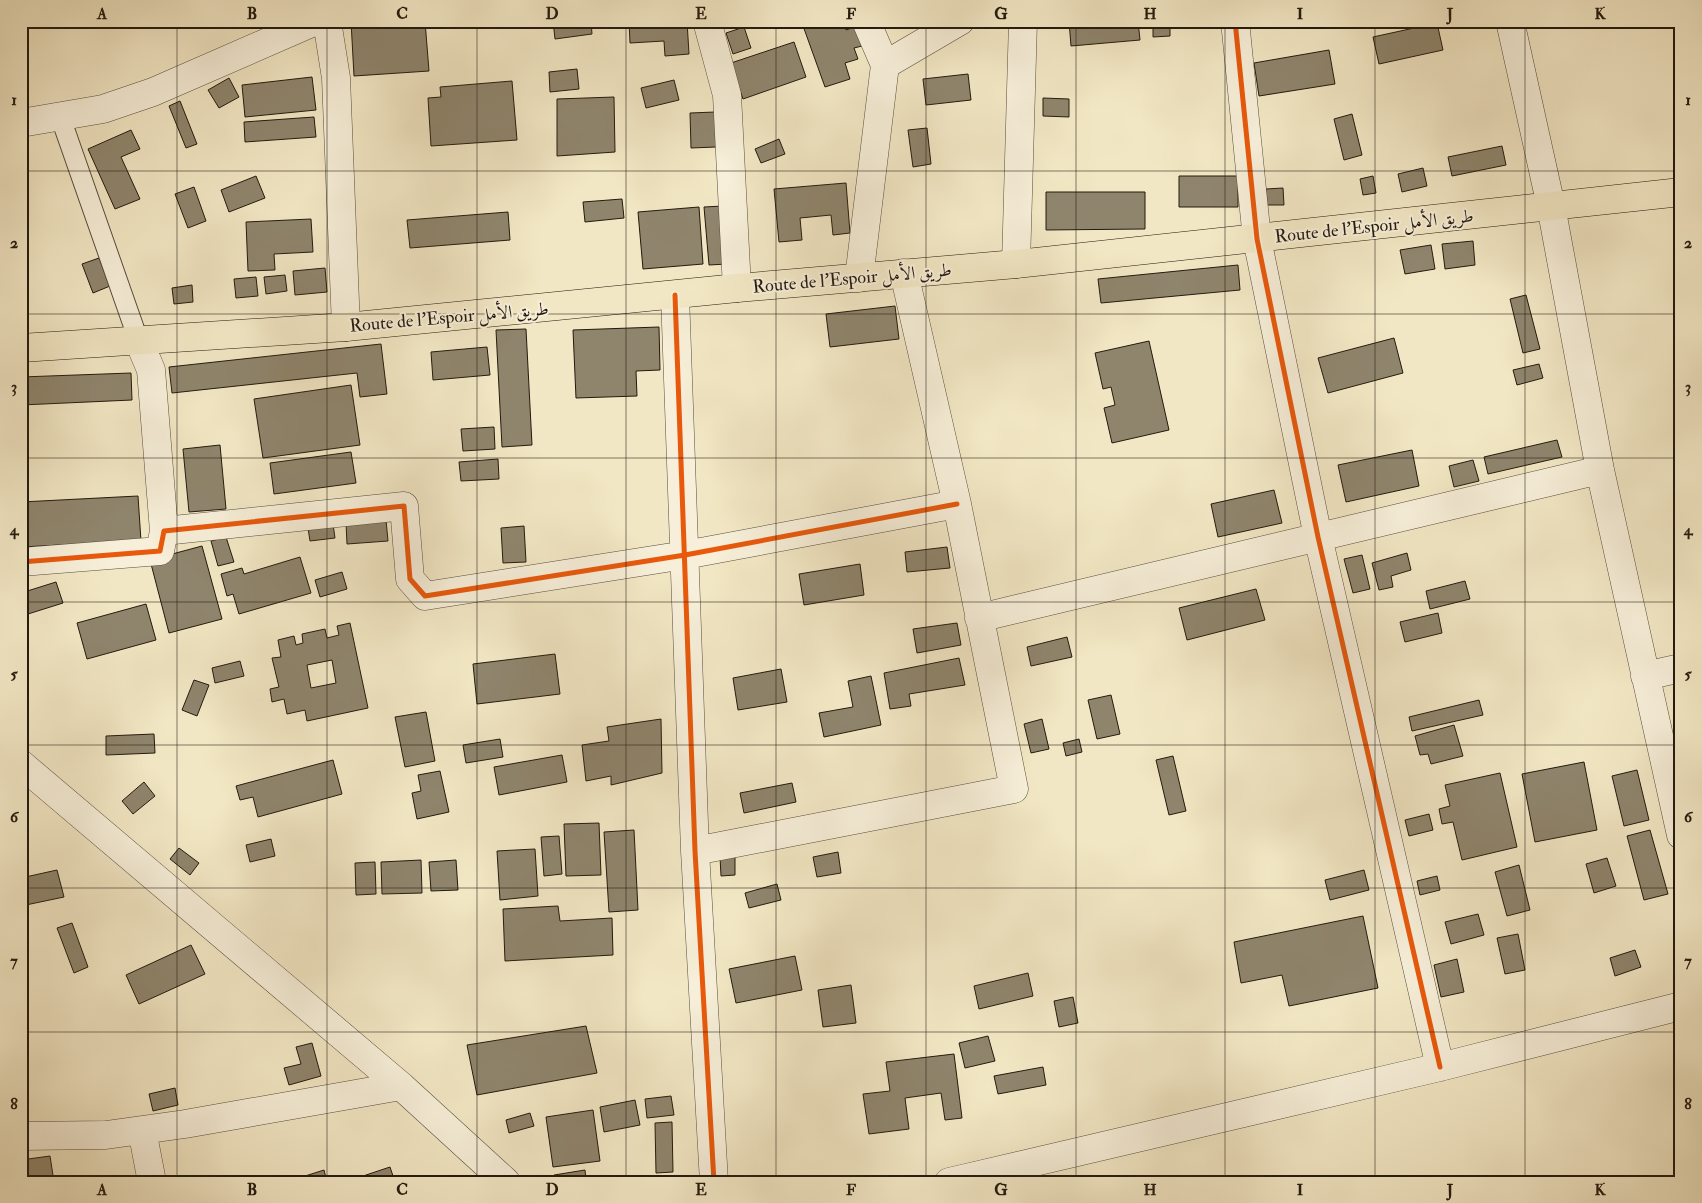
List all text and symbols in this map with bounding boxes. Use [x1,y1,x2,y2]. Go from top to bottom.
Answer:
text: A [96,4,108,24]
text: B [247,4,257,24]
text: C [396,4,408,24]
text: D [545,4,559,24]
text: E [695,4,707,24]
text: F [846,4,856,24]
text: G [994,4,1008,24]
text: H [1143,4,1157,24]
text: I [1297,4,1304,24]
text: J [1446,4,1454,25]
text: K [1594,4,1606,24]
text: 1 [11,90,17,110]
text: 1 [1685,90,1691,110]
street label: Route de l’Espoir طريق الأمل [1273,203,1475,249]
text: 2 [10,233,18,253]
text: 2 [1684,233,1692,253]
street label: Route de l’Espoir طريق الأمل [751,256,953,300]
street label: Route de l’Espoir طريق الأمل [348,295,550,339]
text: 3 [11,377,17,397]
text: 3 [1685,377,1691,397]
text: 4 [9,520,20,540]
text: 4 [1683,520,1694,540]
text: 5 [10,664,18,684]
text: 5 [1684,664,1692,684]
text: 6 [10,807,20,827]
text: 6 [1684,807,1694,827]
text: 7 [10,951,18,971]
text: 7 [1684,951,1692,971]
text: 8 [10,1094,18,1114]
text: 8 [1684,1094,1692,1114]
text: A [96,1180,108,1200]
text: B [247,1180,257,1200]
text: C [396,1180,408,1200]
text: D [545,1180,559,1200]
text: E [695,1180,707,1200]
text: F [846,1180,856,1200]
text: G [994,1180,1008,1200]
text: H [1143,1180,1157,1200]
text: I [1297,1180,1304,1200]
text: J [1446,1180,1454,1201]
text: K [1594,1180,1606,1200]

